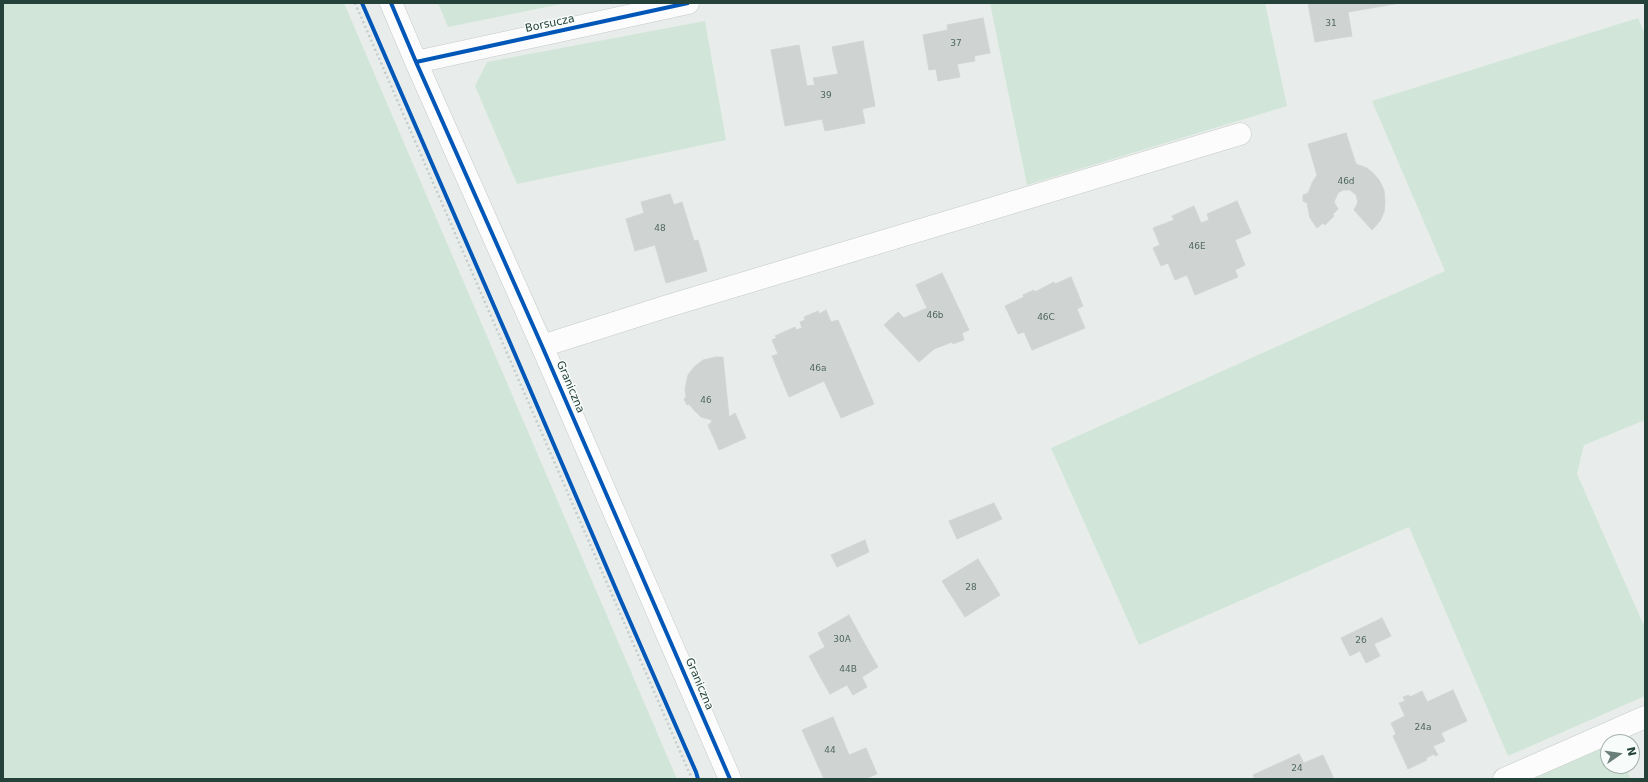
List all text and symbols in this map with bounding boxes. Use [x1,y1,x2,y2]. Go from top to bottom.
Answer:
street label: Borsucza [524,12,576,36]
house number: 31 [1325,19,1337,29]
house number: 37 [950,39,962,49]
house number: 39 [820,91,832,101]
house number: 46d [1337,177,1355,187]
house number: 48 [654,224,666,234]
house number: 46E [1188,242,1206,252]
house number: 46b [926,311,944,321]
house number: 46C [1037,313,1055,323]
street label: Graniczna [553,359,587,415]
house number: 46a [810,364,826,374]
house number: 46 [700,396,712,406]
house number: 28 [965,583,977,593]
house number: 30A [833,635,851,645]
house number: 26 [1355,636,1367,646]
street label: Graniczna [682,656,716,712]
house number: 44B [839,665,857,675]
house number: 24a [1415,723,1431,733]
north arrow [1600,734,1640,774]
text: N [1624,745,1639,757]
house number: 44 [824,746,836,756]
house number: 24 [1291,764,1303,774]

